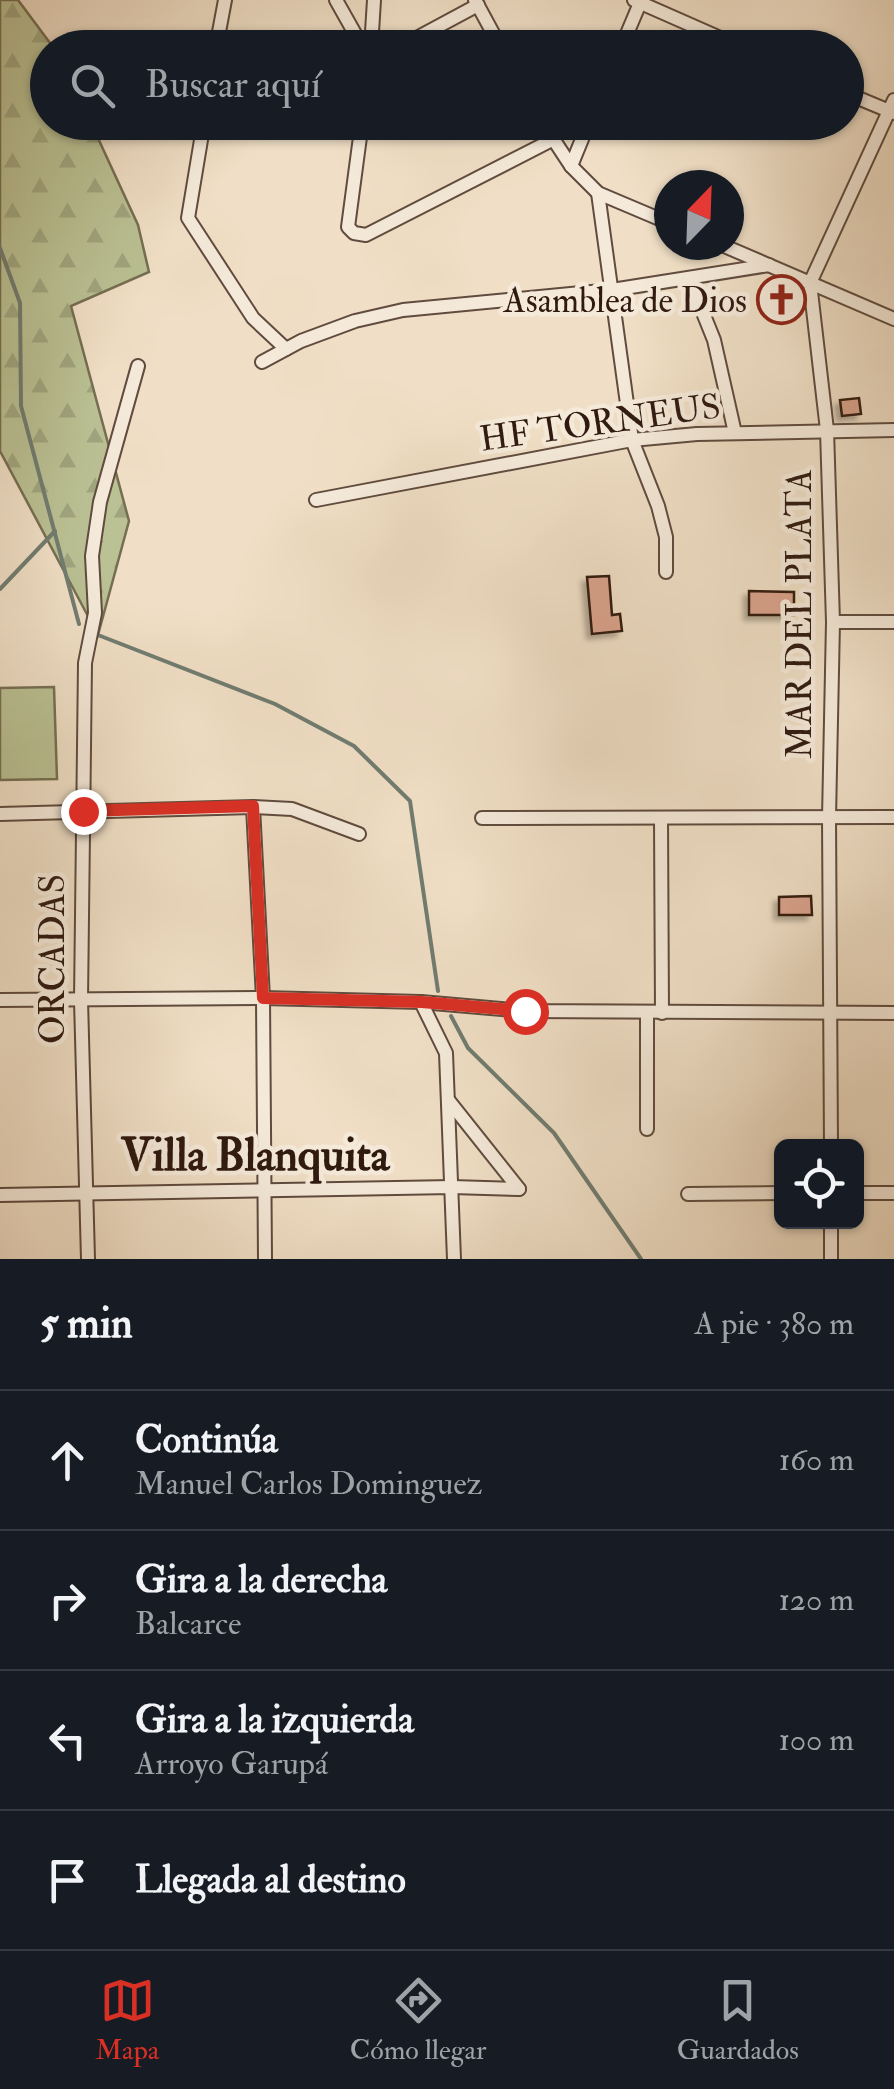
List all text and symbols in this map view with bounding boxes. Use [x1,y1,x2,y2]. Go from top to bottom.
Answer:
search box [30,30,864,140]
icon: search [65,58,120,113]
text: Buscar aquí [145,61,321,109]
north arrow [654,170,744,260]
church icon: Asamblea de Dios [756,274,808,326]
place label: Asamblea de Dios [503,279,747,323]
street label: HF TORNEUS [477,384,723,462]
street label: MAR DEL PLATA [778,469,822,759]
route end [61,789,107,835]
street label: ORCADAS [31,874,75,1044]
route start [503,989,549,1035]
district label: Villa Blanquita [120,1128,391,1184]
map controls [774,1139,864,1229]
button: locate [774,1139,864,1229]
text: 5 min [40,1298,133,1350]
text: A pie · 380 m [694,1304,854,1344]
text: Continúa [135,1416,278,1464]
icon: ahead [40,1433,95,1488]
text: 160 m [779,1440,854,1480]
text: Manuel Carlos Dominguez [135,1464,482,1504]
text: Gira a la derecha [135,1556,387,1604]
icon: right [40,1573,95,1628]
text: 120 m [778,1580,854,1620]
text: Balcarce [135,1604,241,1644]
text: Gira a la izquierda [135,1696,414,1744]
icon: left [40,1713,95,1768]
text: 100 m [778,1720,854,1760]
text: Arroyo Garupá [135,1744,328,1784]
icon: arrive [40,1853,95,1908]
text: Llegada al destino [135,1856,406,1904]
tab: Mapa [95,1973,159,2068]
tab: Cómo llegar [350,1973,486,2068]
tab: Guardados [677,1973,799,2068]

